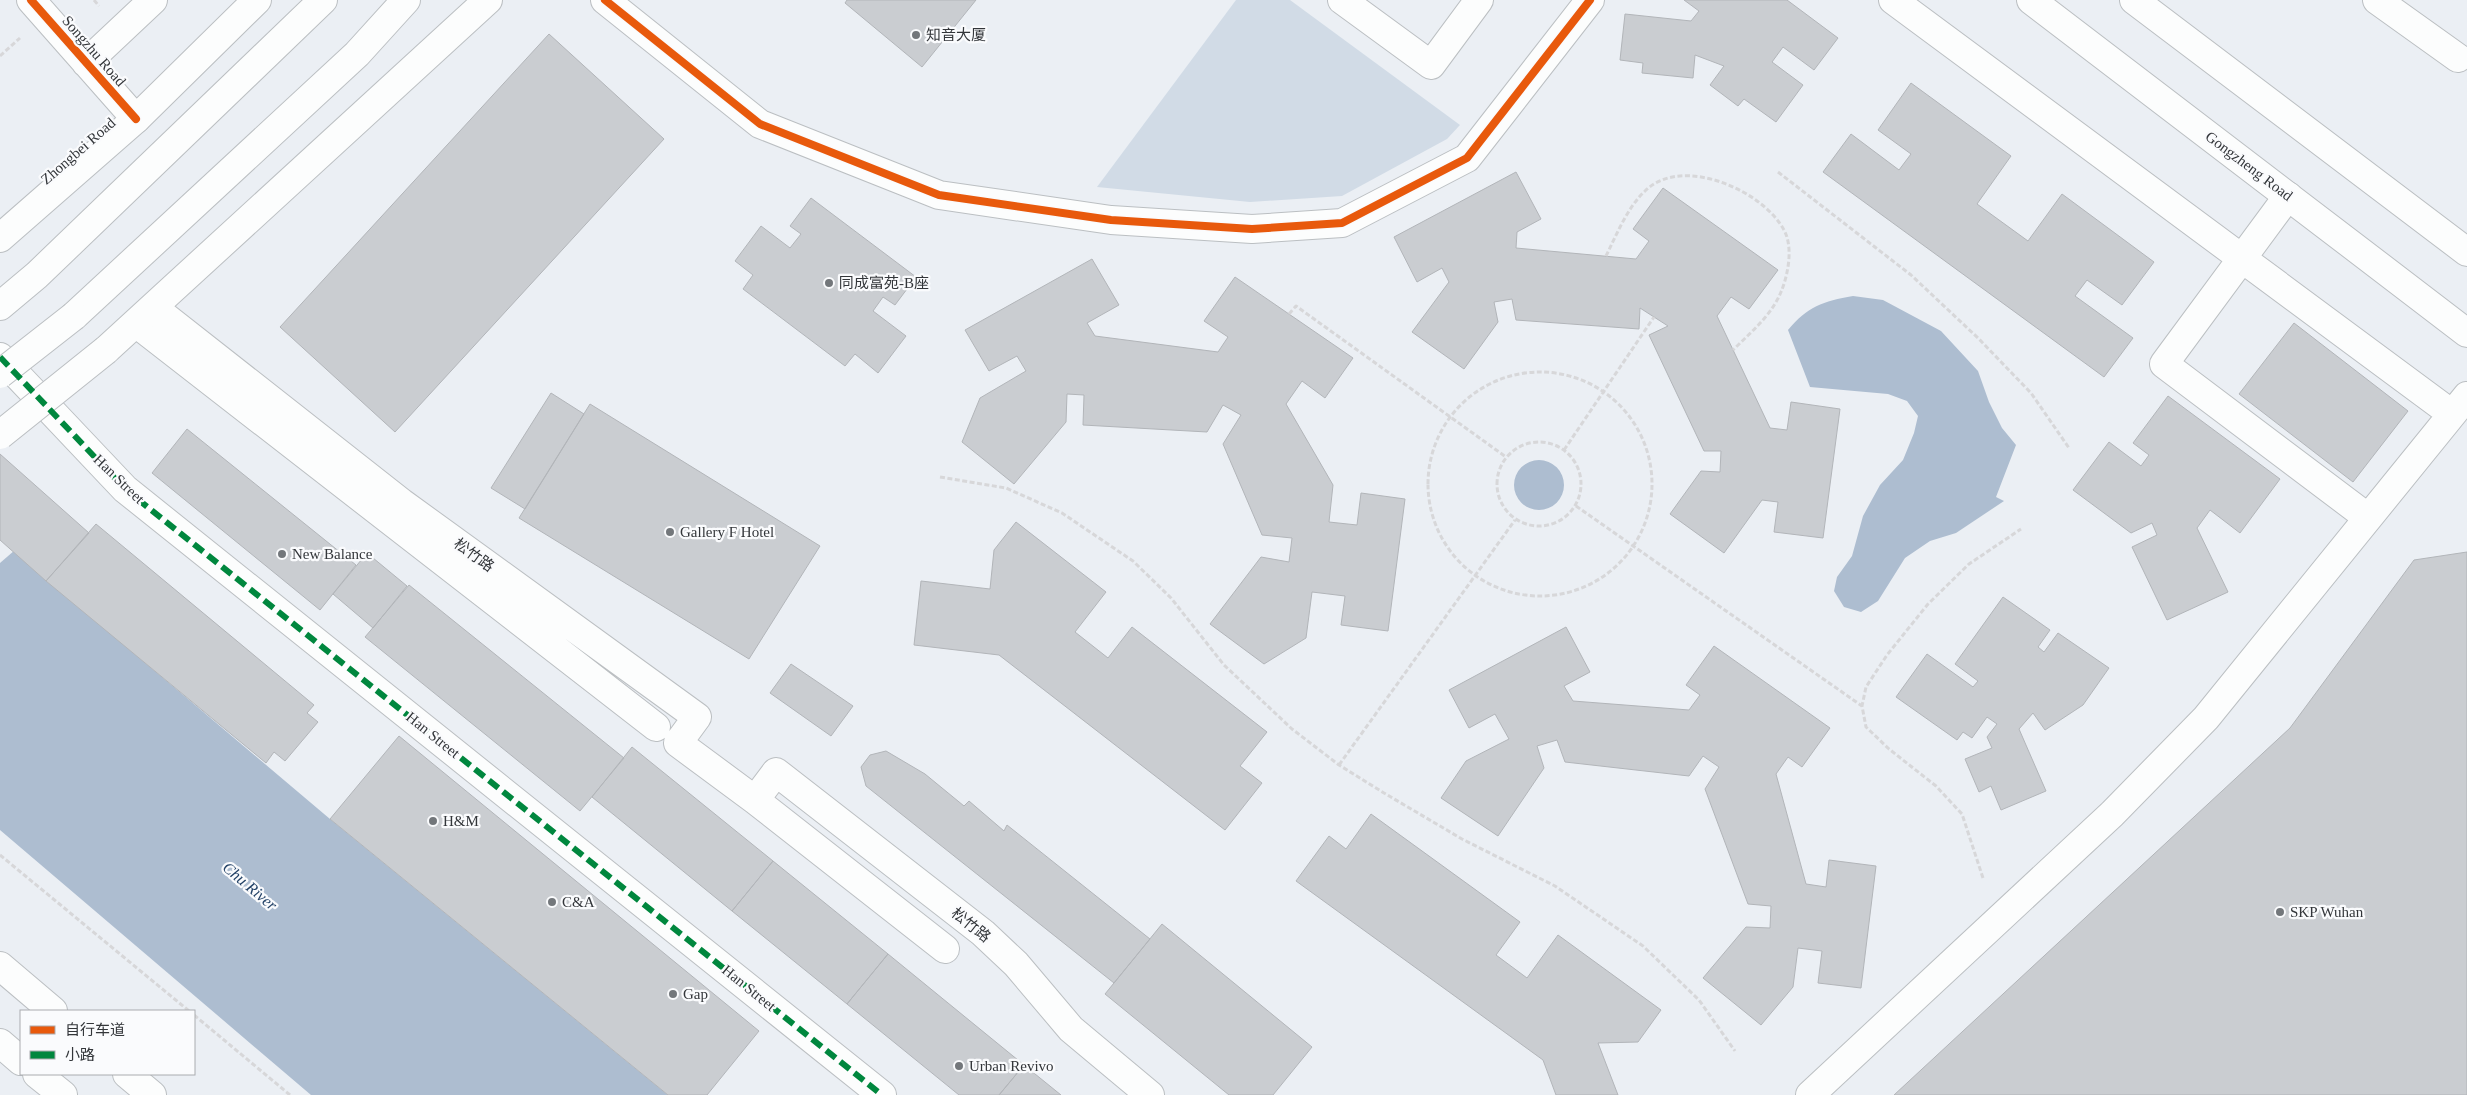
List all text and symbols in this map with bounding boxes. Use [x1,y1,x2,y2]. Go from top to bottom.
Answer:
street label: Songzhu Road [59,13,129,90]
place label: 知音大厦 [926,27,986,43]
marker: 知音大厦 [910,29,922,41]
street label: Zhongbei Road [38,114,119,188]
street label: Gongzheng Road [2202,128,2296,204]
place label: 同成富苑-B座 [839,275,929,291]
marker: 同成富苑-B座 [823,277,835,289]
street label: Han Street [91,451,148,507]
place label: Gallery F Hotel [680,524,774,540]
marker: Gallery F Hotel [664,526,676,538]
street label: 松竹路 [451,535,497,575]
place label: New Balance [292,546,373,562]
marker: New Balance [276,548,288,560]
street label: Han Street [403,709,463,762]
place label: H&M [443,813,479,829]
marker: H&M [427,815,439,827]
water label: Chu River [220,858,281,914]
place label: C&A [562,894,595,910]
marker: C&A [546,896,558,908]
place label: SKP Wuhan [2290,904,2364,920]
street label: 松竹路 [948,905,994,945]
marker: SKP Wuhan [2274,906,2286,918]
street label: Han Street [719,962,779,1015]
place label: Gap [683,986,708,1002]
marker: Gap [667,988,679,1000]
legend [20,1010,195,1075]
text: 自行车道 [65,1022,125,1038]
text: 小路 [65,1047,95,1063]
place label: Urban Revivo [969,1058,1054,1074]
marker: Urban Revivo [953,1060,965,1072]

